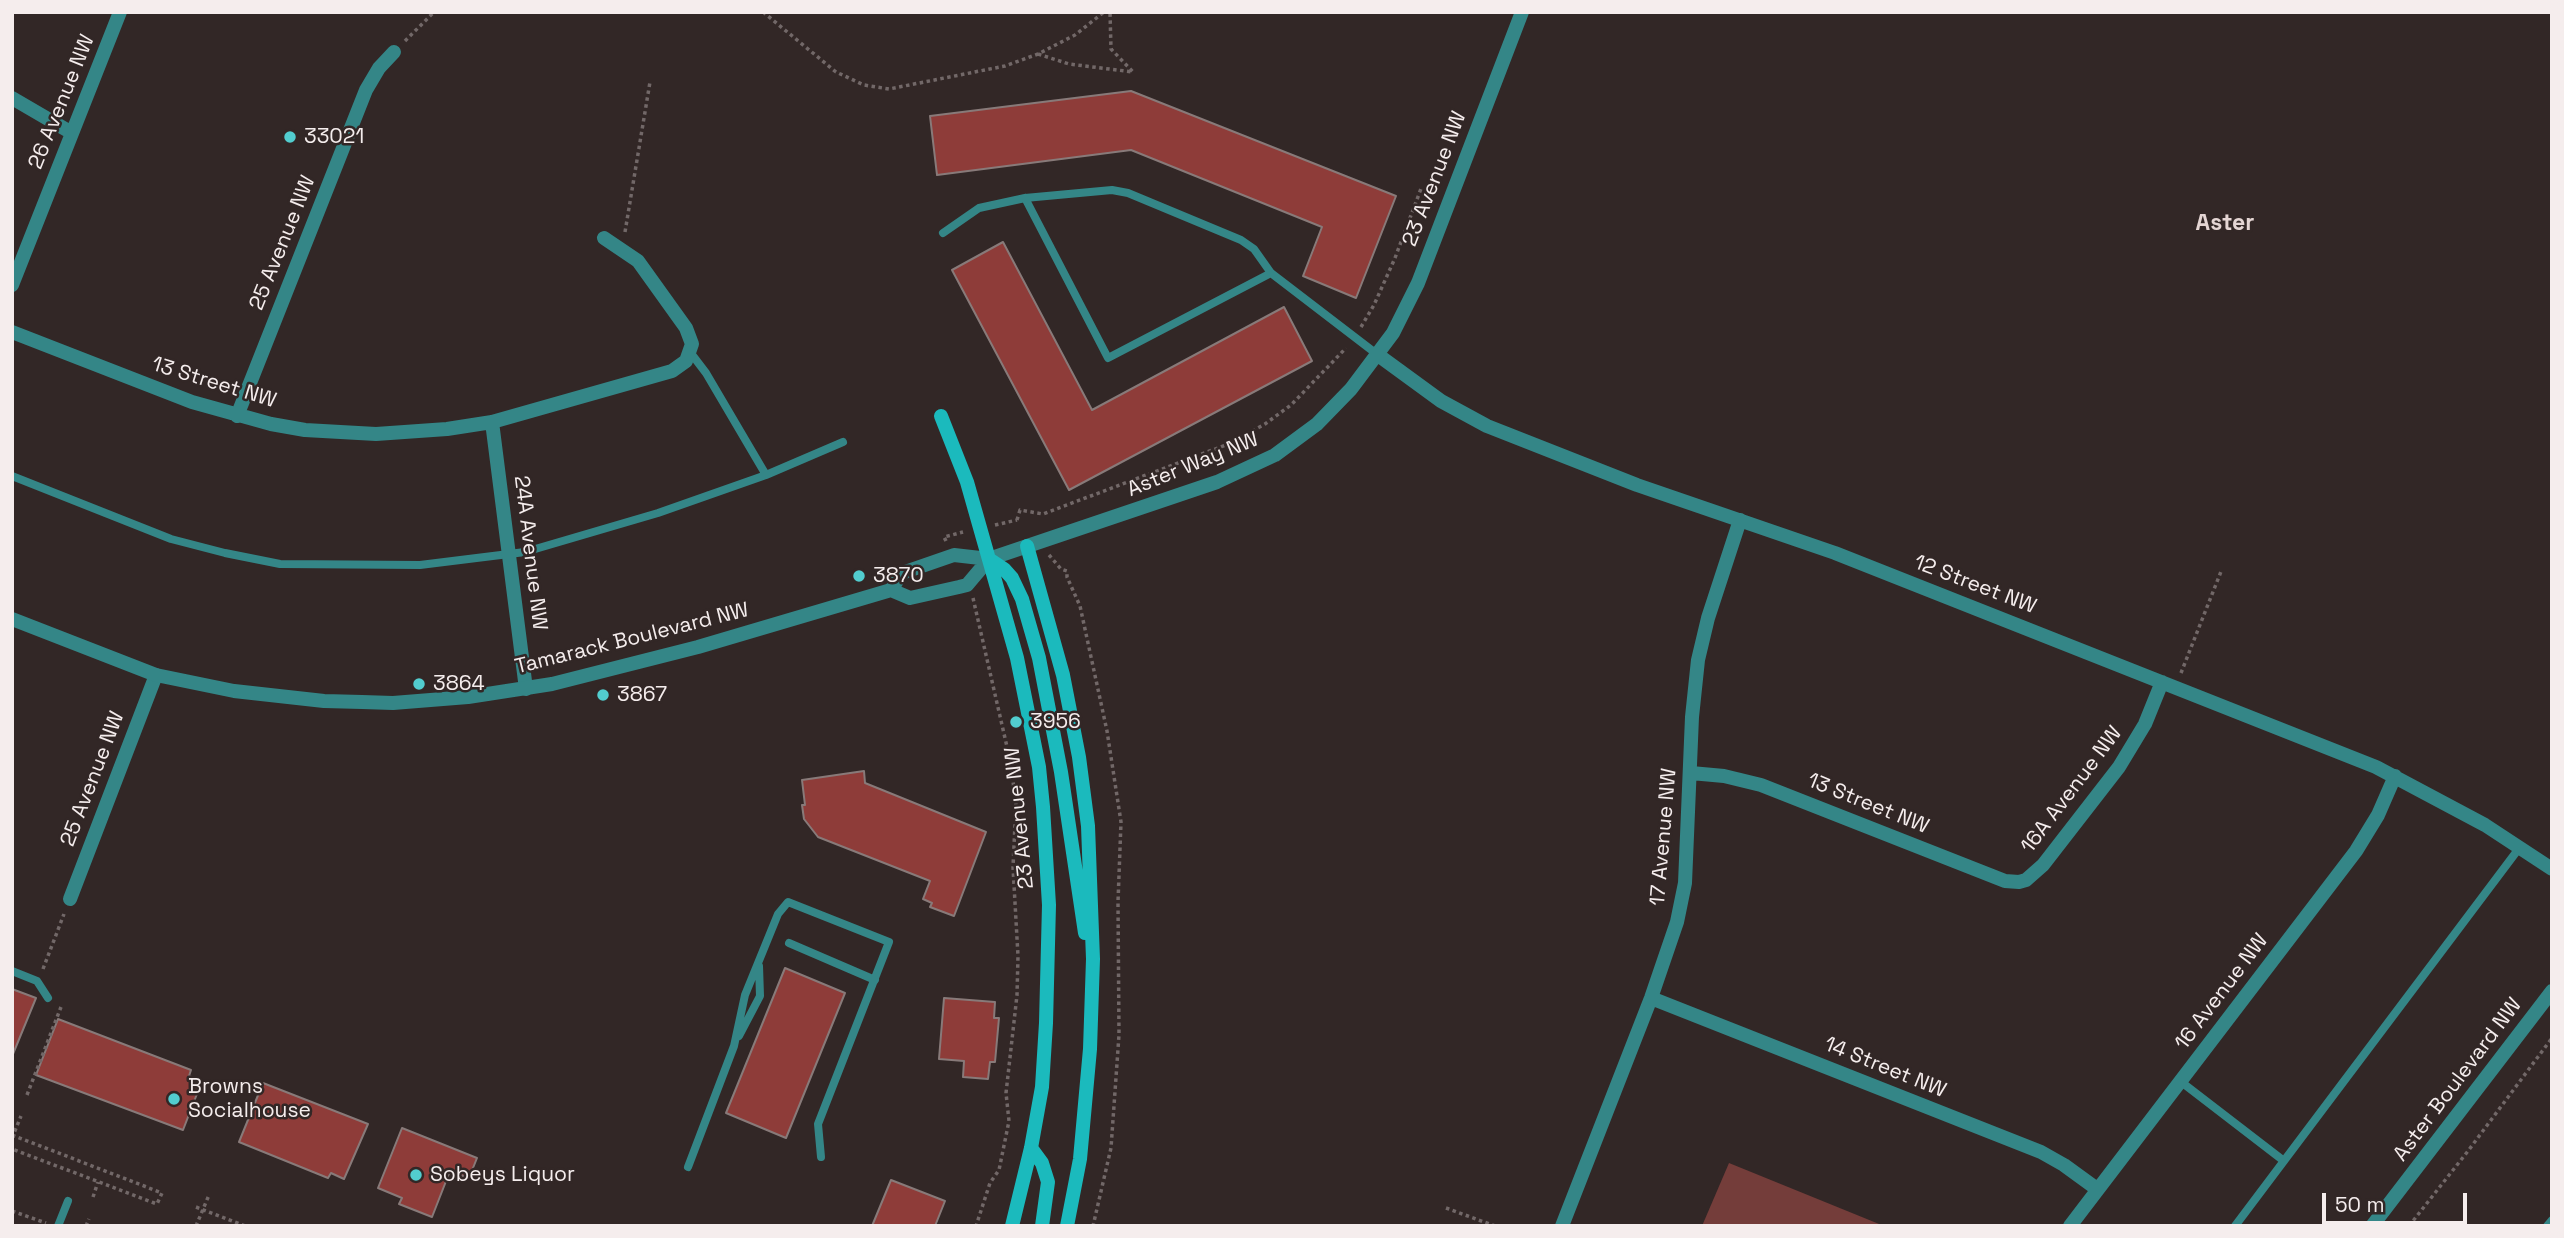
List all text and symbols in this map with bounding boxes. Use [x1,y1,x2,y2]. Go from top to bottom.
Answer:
street label: 26 Avenue NW [24,31,100,173]
street label: 23 Avenue NW [1398,108,1472,250]
place label: 33021 [304,124,364,150]
marker: 33021 [282,129,298,145]
street label: 25 Avenue NW [245,172,321,314]
district label: Aster [2196,210,2254,238]
street label: 13 Street NW [149,352,279,414]
street label: Aster Way NW [1124,427,1262,503]
street label: 24A Avenue NW [508,474,552,632]
street label: 12 Street NW [1910,550,2040,620]
place label: 3870 [873,563,924,589]
marker: 3870 [851,568,867,584]
street label: Tamarack Boulevard NW [513,598,751,680]
place label: 3864 [433,671,485,697]
marker: 3864 [411,676,427,692]
place label: 3867 [617,682,667,708]
marker: 3867 [595,687,611,703]
street label: 25 Avenue NW [56,708,130,850]
place label: 3956 [1030,709,1081,735]
marker: 3956 [1008,714,1024,730]
street label: 16A Avenue NW [2016,722,2128,858]
street label: 23 Avenue NW [1000,746,1040,890]
street label: 17 Avenue NW [1645,767,1683,907]
street label: 13 Street NW [1804,768,1932,840]
street label: 16 Avenue NW [2170,929,2274,1055]
street label: Aster Boulevard NW [2388,993,2528,1167]
street label: 14 Street NW [1820,1032,1950,1104]
place label: Browns Socialhouse [188,1074,311,1124]
marker: Browns Socialhouse [166,1091,182,1107]
place label: Sobeys Liquor [430,1162,575,1188]
marker: Sobeys Liquor [408,1167,424,1183]
scale bar [2326,1178,2471,1222]
text: 50 m [2335,1191,2385,1218]

